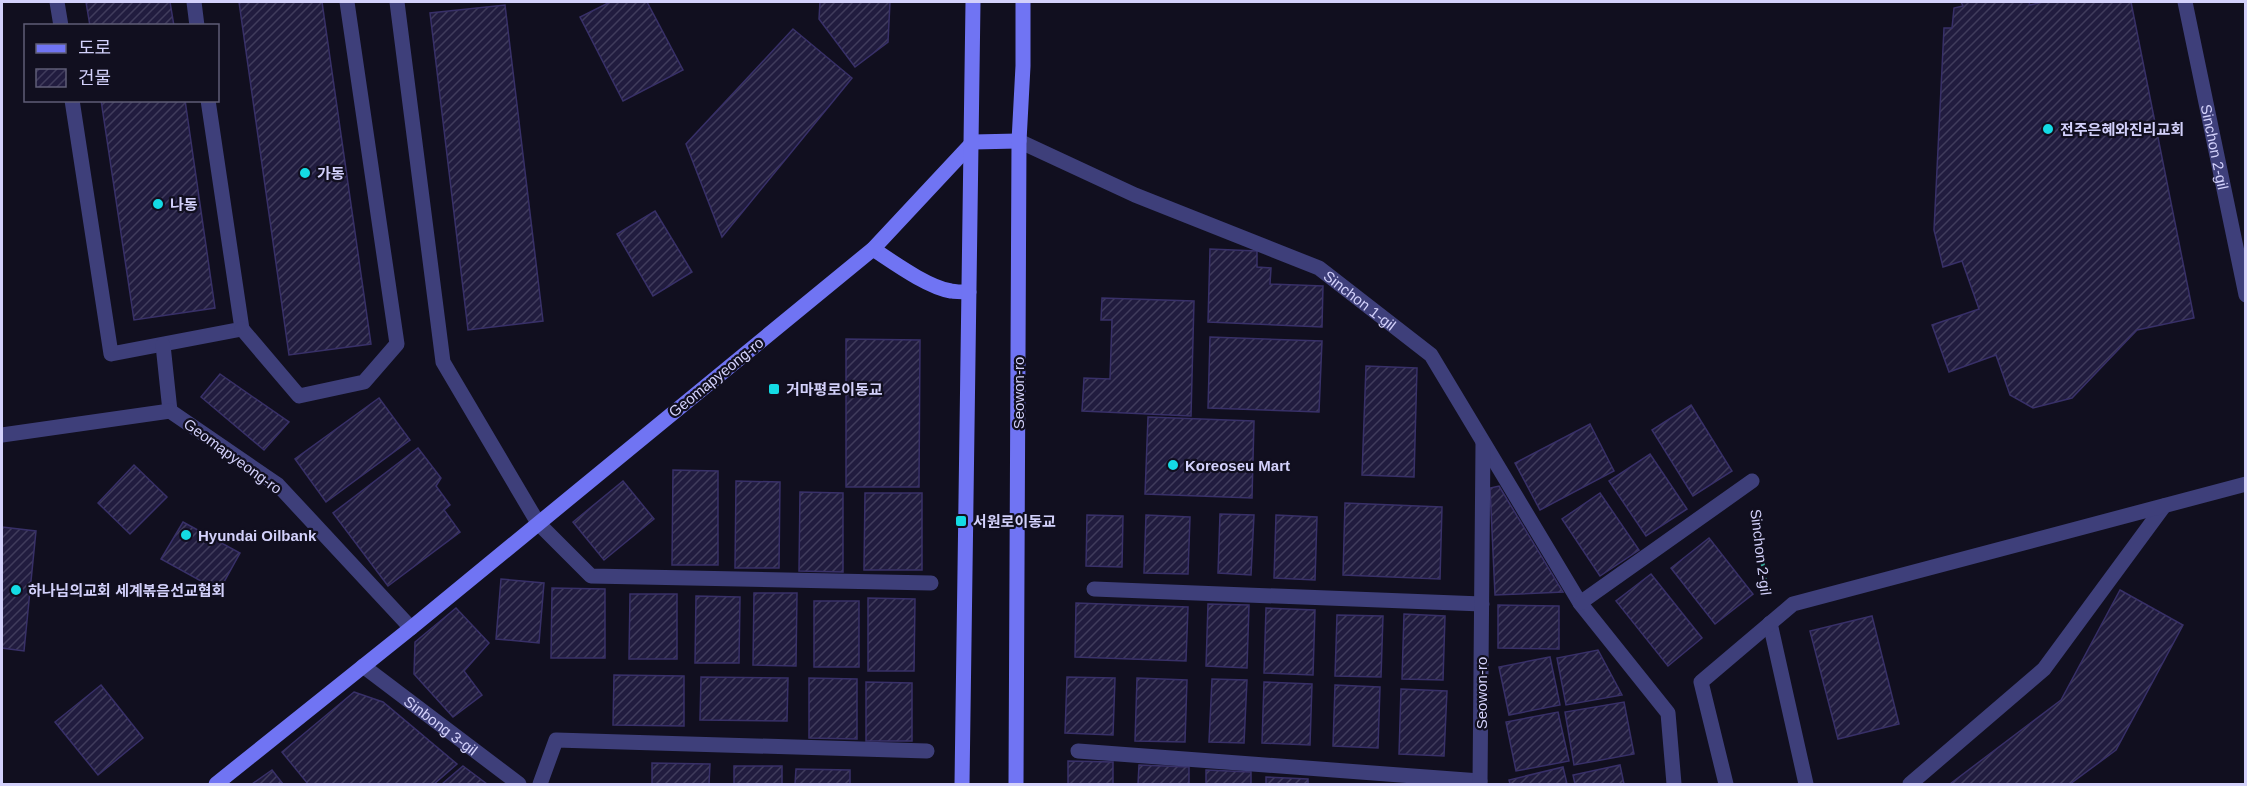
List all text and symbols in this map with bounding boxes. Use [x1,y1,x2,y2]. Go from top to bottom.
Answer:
legend [24,24,219,102]
text: 도로 [78,38,111,58]
text: 건물 [78,68,111,88]
street label: Sinchon 2-gil [2198,103,2232,191]
place label: 전주은혜와진리교회 [2060,121,2184,138]
marker: 전주은혜와진리교회 [2041,122,2055,136]
place label: 가동 [317,165,345,182]
marker: 가동 [298,166,312,180]
place label: 나동 [170,196,198,213]
marker: 나동 [151,197,165,211]
street label: Sinchon 1-gil [1321,267,1400,333]
street label: Geomapyeong-ro [665,334,767,420]
street label: Seowon-ro [1010,357,1027,429]
place label: 거마평로이동교 [786,381,883,398]
marker: 거마평로이동교 [767,382,781,396]
street label: Geomapyeong-ro [181,415,285,497]
place label: Koreoseu Mart [1185,457,1290,474]
marker: Koreoseu Mart [1166,458,1180,472]
street label: Sinchon 2-gil [1747,508,1775,596]
place label: 서원로이동교 [973,513,1056,530]
marker: 서원로이동교 [954,514,968,528]
place label: Hyundai Oilbank [198,527,317,544]
marker: Hyundai Oilbank [179,528,193,542]
place label: 하나님의교회 세계볶음선교협회 [28,582,225,599]
marker: 하나님의교회 세계볶음선교협회 [9,583,23,597]
street label: Seowon-ro [1473,657,1490,729]
street label: Sinbong 3-gil [401,692,481,758]

